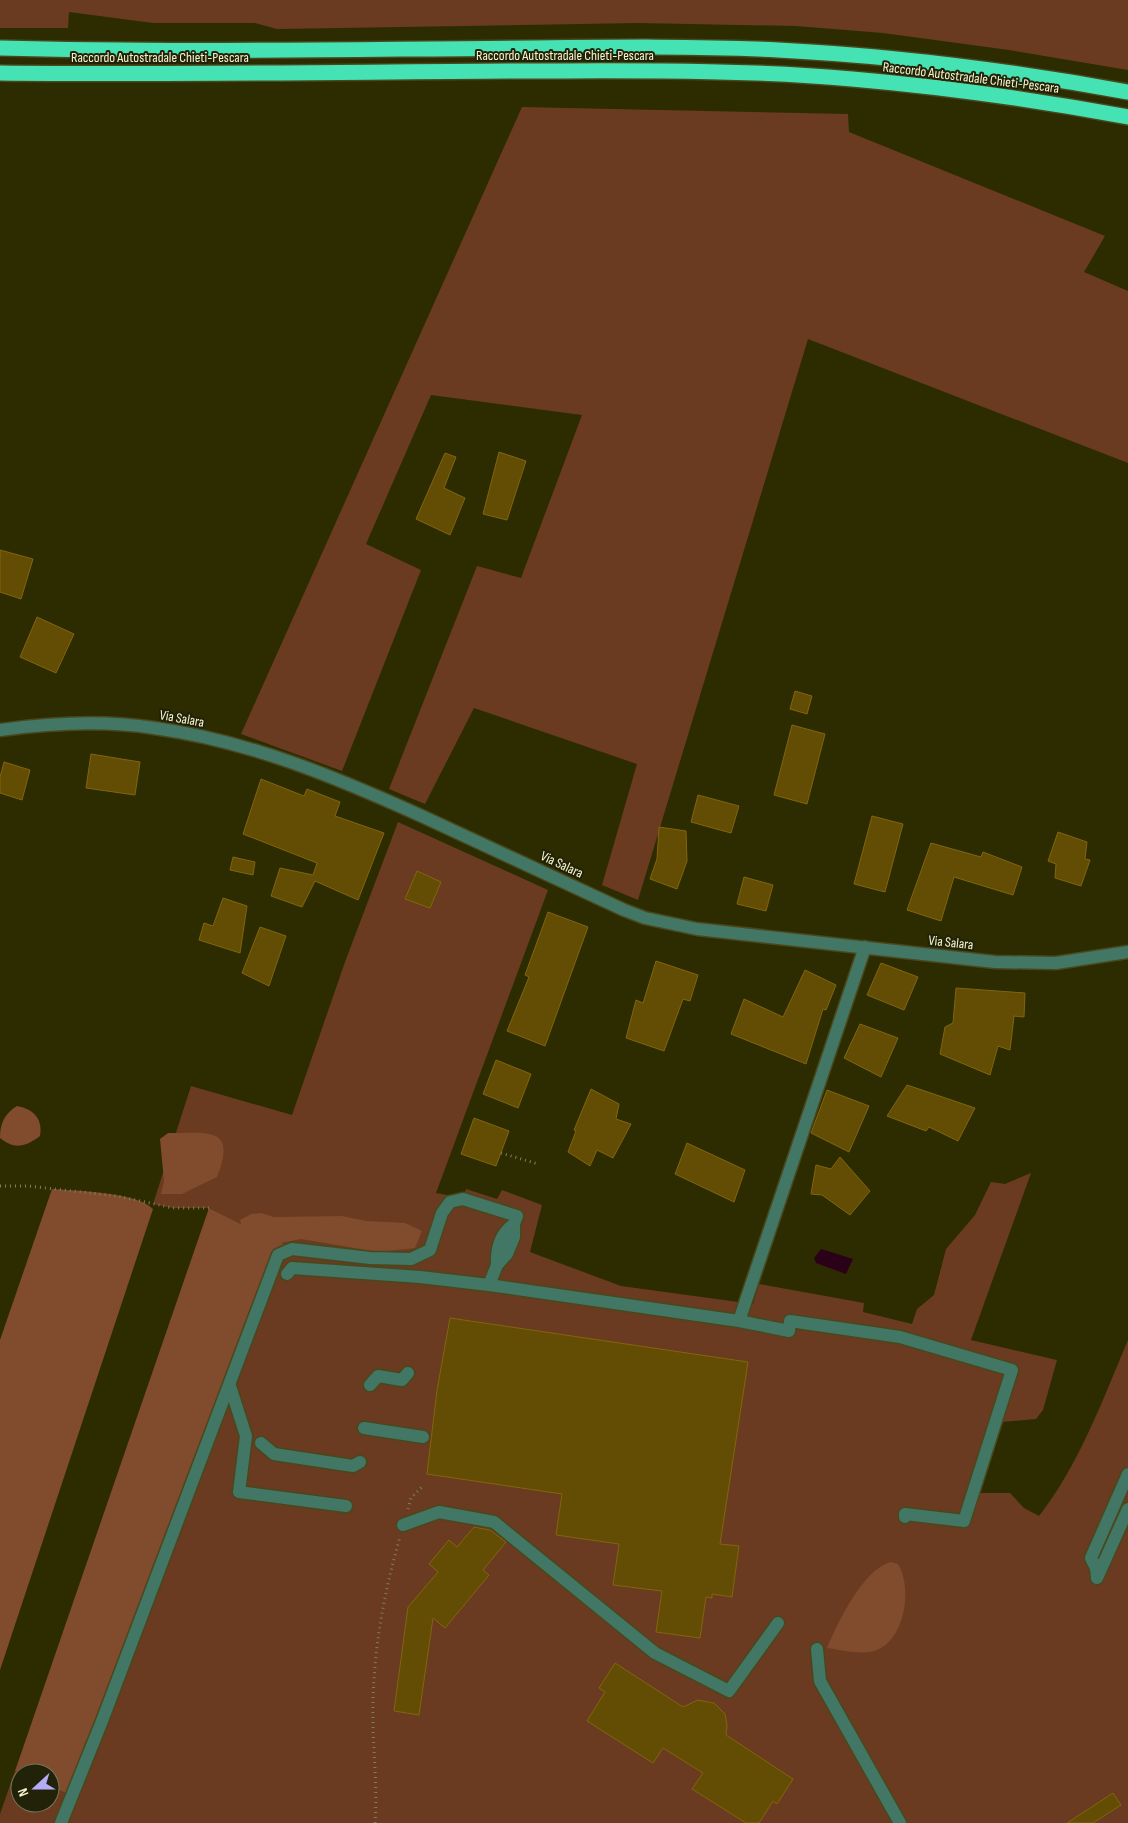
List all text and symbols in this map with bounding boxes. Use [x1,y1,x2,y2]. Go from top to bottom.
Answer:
street label: Raccordo Autostradale Chieti-Pescara [476,47,654,64]
street label: Raccordo Autostradale Chieti-Pescara [71,49,249,66]
street label: Raccordo Autostradale Chieti-Pescara [882,58,1060,97]
street label: Via Salara [158,706,206,731]
street label: Via Salara [538,847,586,882]
street label: Via Salara [928,932,974,953]
north arrow [10,1763,60,1813]
text: N [14,1786,33,1799]

